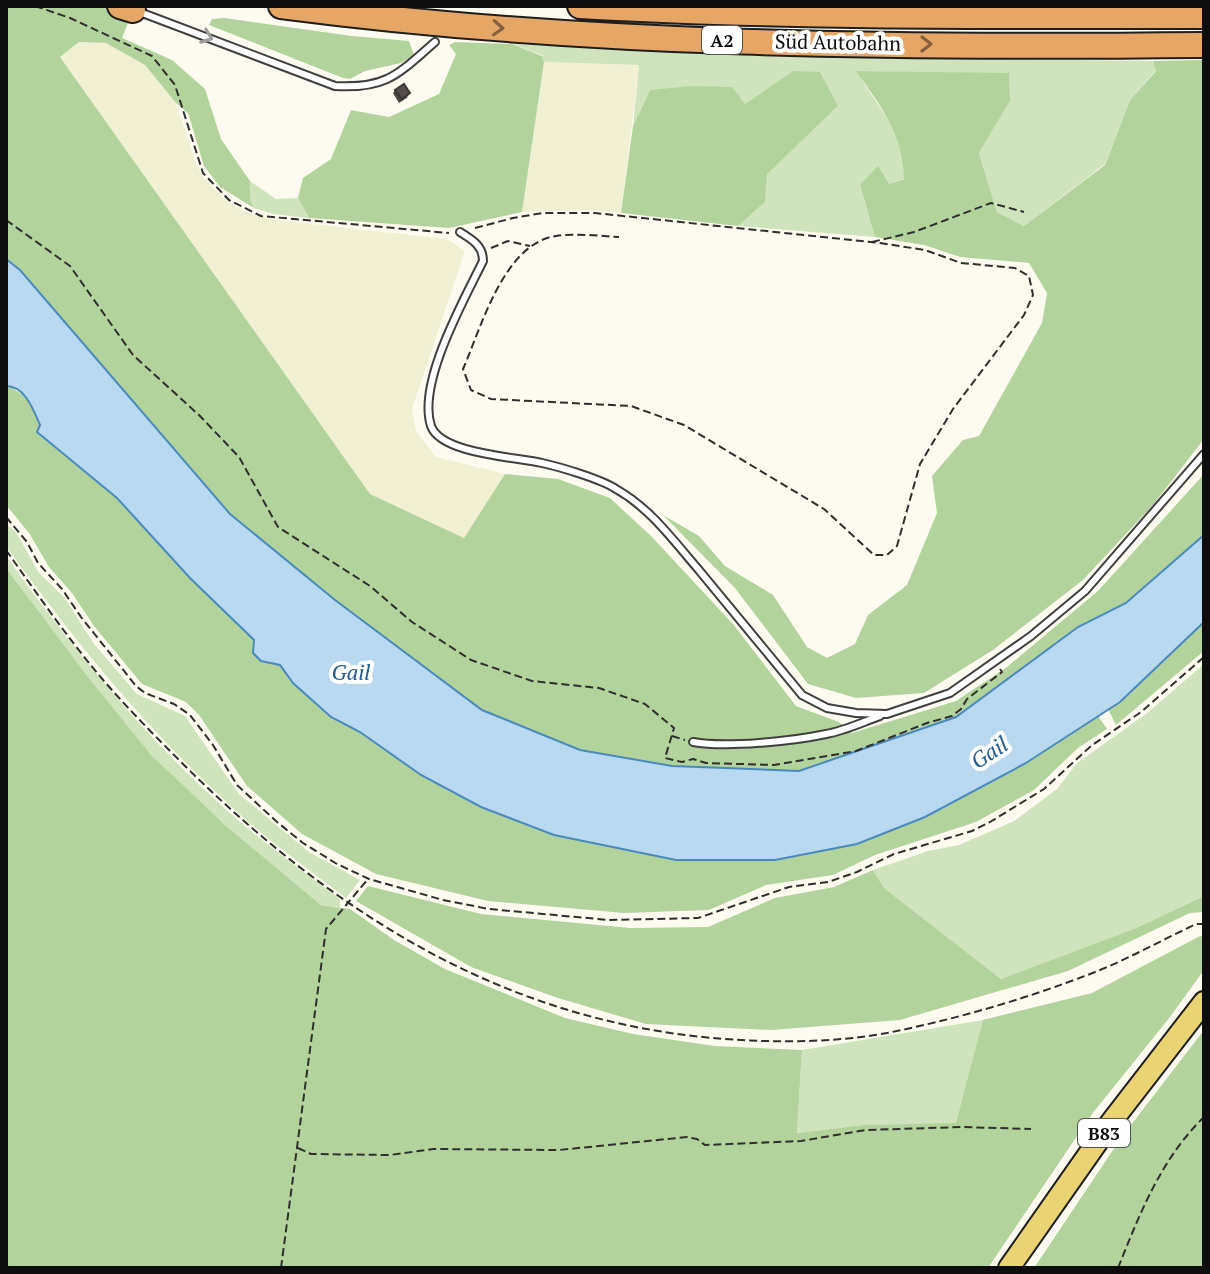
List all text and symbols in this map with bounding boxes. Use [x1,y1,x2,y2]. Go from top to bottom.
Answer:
one-way arrow [492,19,505,36]
road number: A2 [702,26,742,54]
one-way arrow [199,27,213,44]
street label: Süd Autobahn [775,27,901,57]
one-way arrow [920,35,933,52]
water label: Gail [332,657,370,686]
water label: Gail [965,729,1013,775]
road number: B83 [1078,1119,1130,1147]

